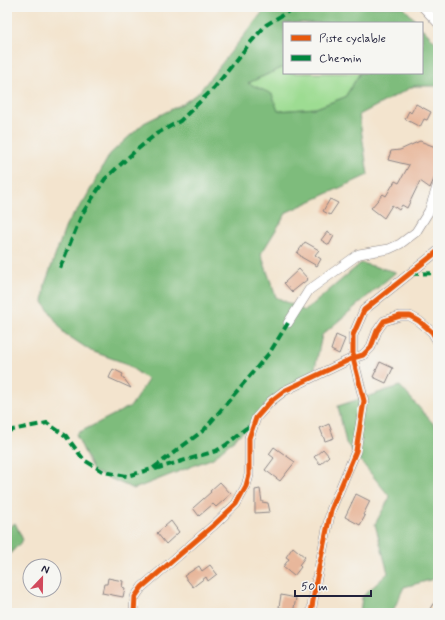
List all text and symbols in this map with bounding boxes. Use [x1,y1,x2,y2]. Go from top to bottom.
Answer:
legend [283,22,423,74]
text: Piste cyclable [319,31,386,47]
text: Chemin [319,51,362,67]
north arrow [22,558,62,598]
text: N [39,562,51,578]
scale bar [295,572,371,598]
text: 50 m [301,579,328,595]

